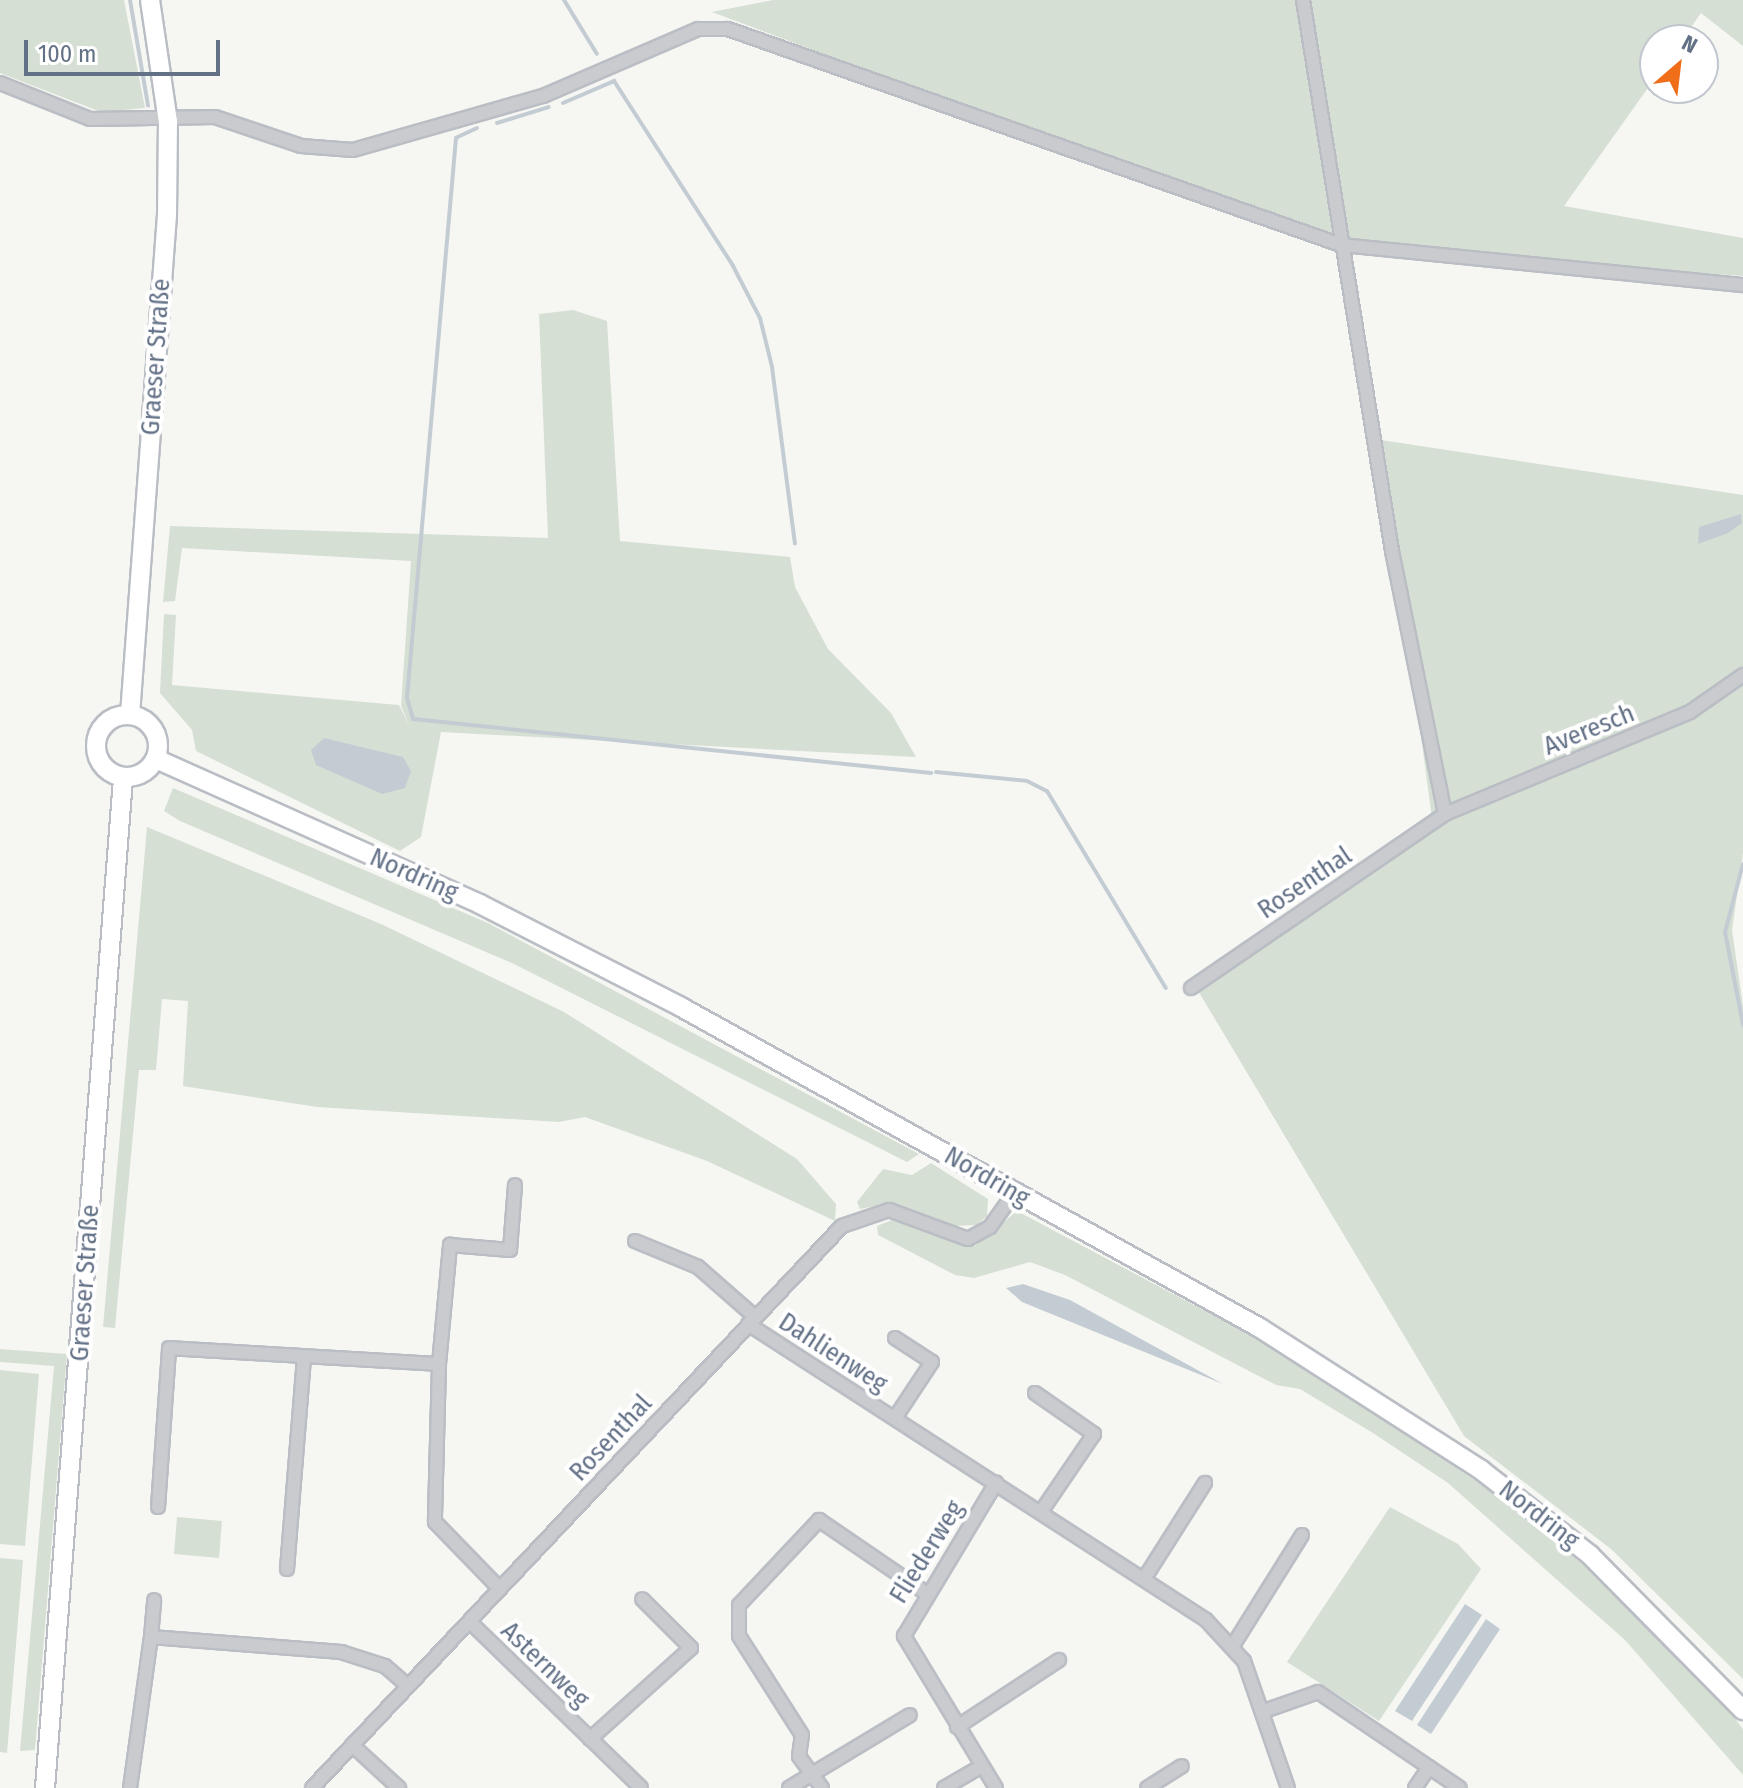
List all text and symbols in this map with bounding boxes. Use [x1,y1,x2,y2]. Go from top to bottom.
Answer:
scale bar [28,24,224,74]
north arrow [1639,24,1719,104]
text: N [1677,29,1702,59]
text: 100 m [38,40,96,68]
street label: Graeser Straße [135,278,177,436]
street label: Averesch [1539,698,1639,762]
street label: Rosenthal [1252,840,1358,926]
street label: Nordring [365,842,463,908]
street label: Nordring [939,1140,1035,1214]
street label: Graeser Straße [64,1204,106,1362]
street label: Dahlienweg [773,1306,893,1400]
street label: Rosenthal [563,1388,659,1488]
street label: Nordring [1493,1474,1585,1556]
street label: Fliederweg [883,1495,971,1609]
street label: Asternweg [494,1615,596,1715]

